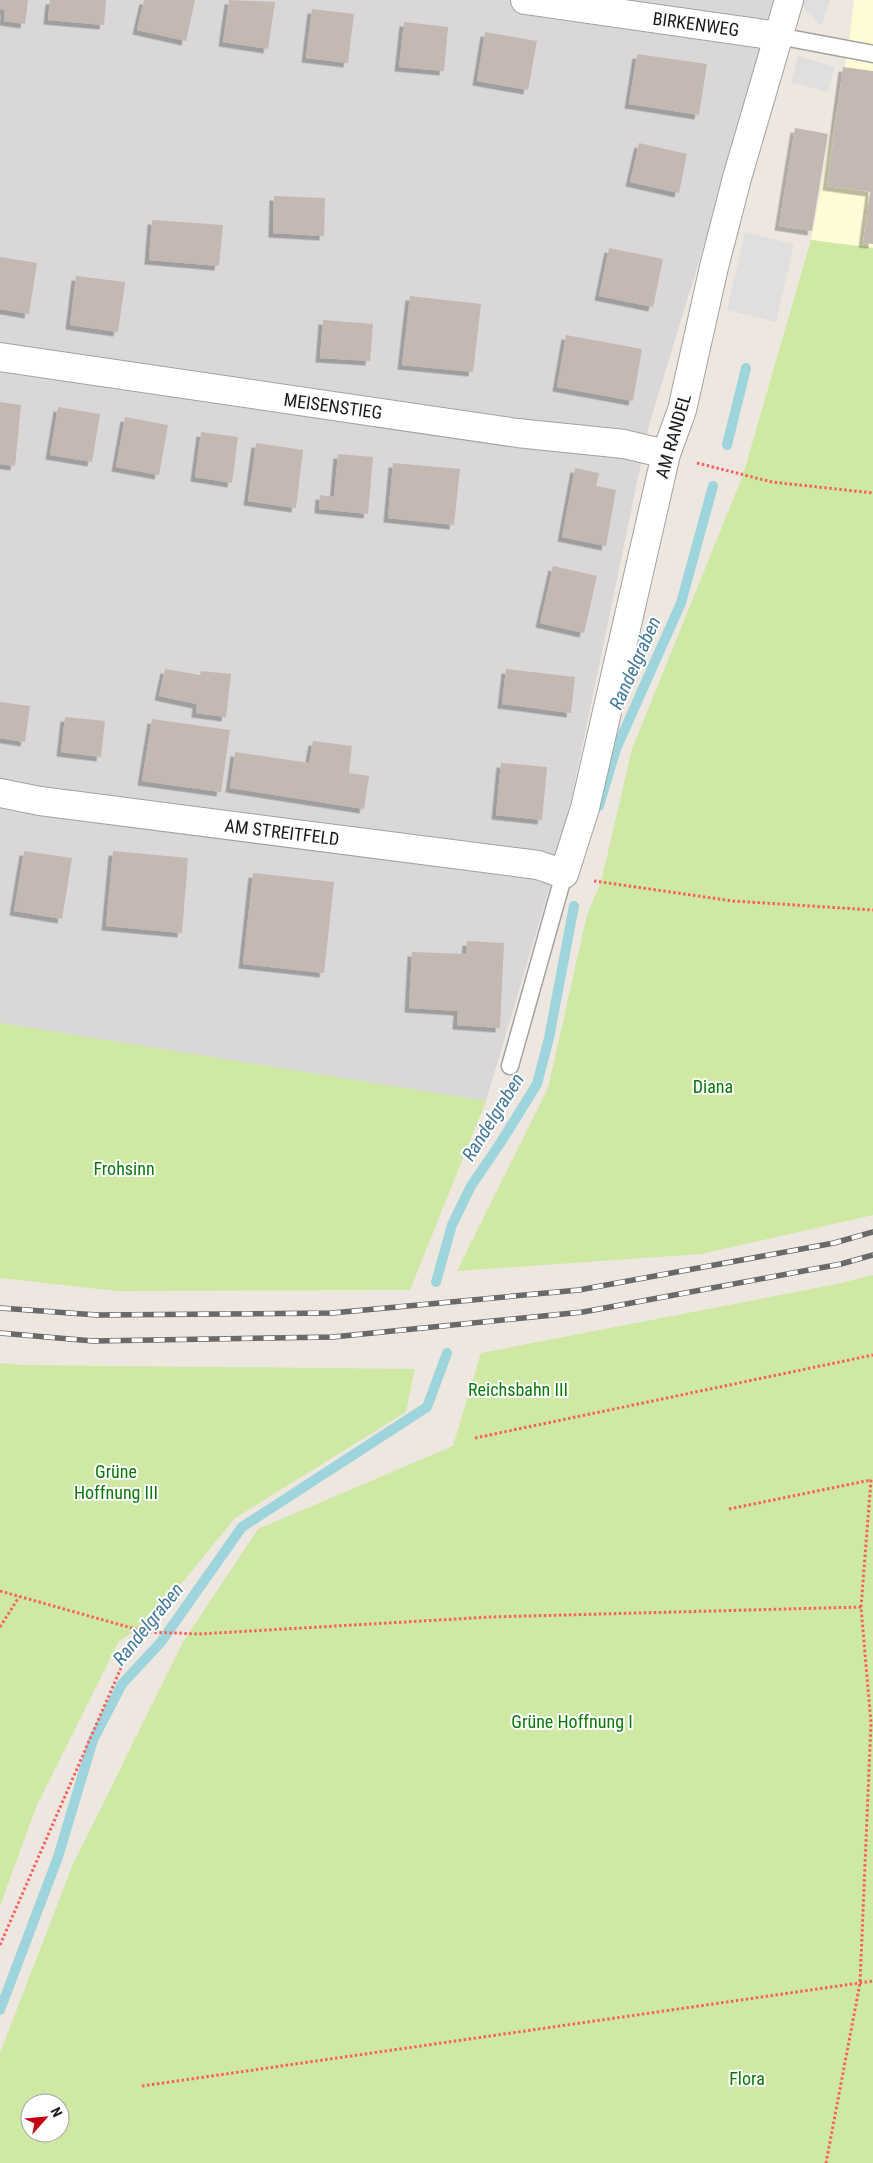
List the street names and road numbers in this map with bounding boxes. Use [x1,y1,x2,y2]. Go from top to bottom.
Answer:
street label: BIRKENWEG [651,8,741,40]
street label: MEISENSTIEG [282,389,384,423]
street label: AM RANDEL [651,391,695,481]
street label: AM STREITFELD [223,815,341,849]

